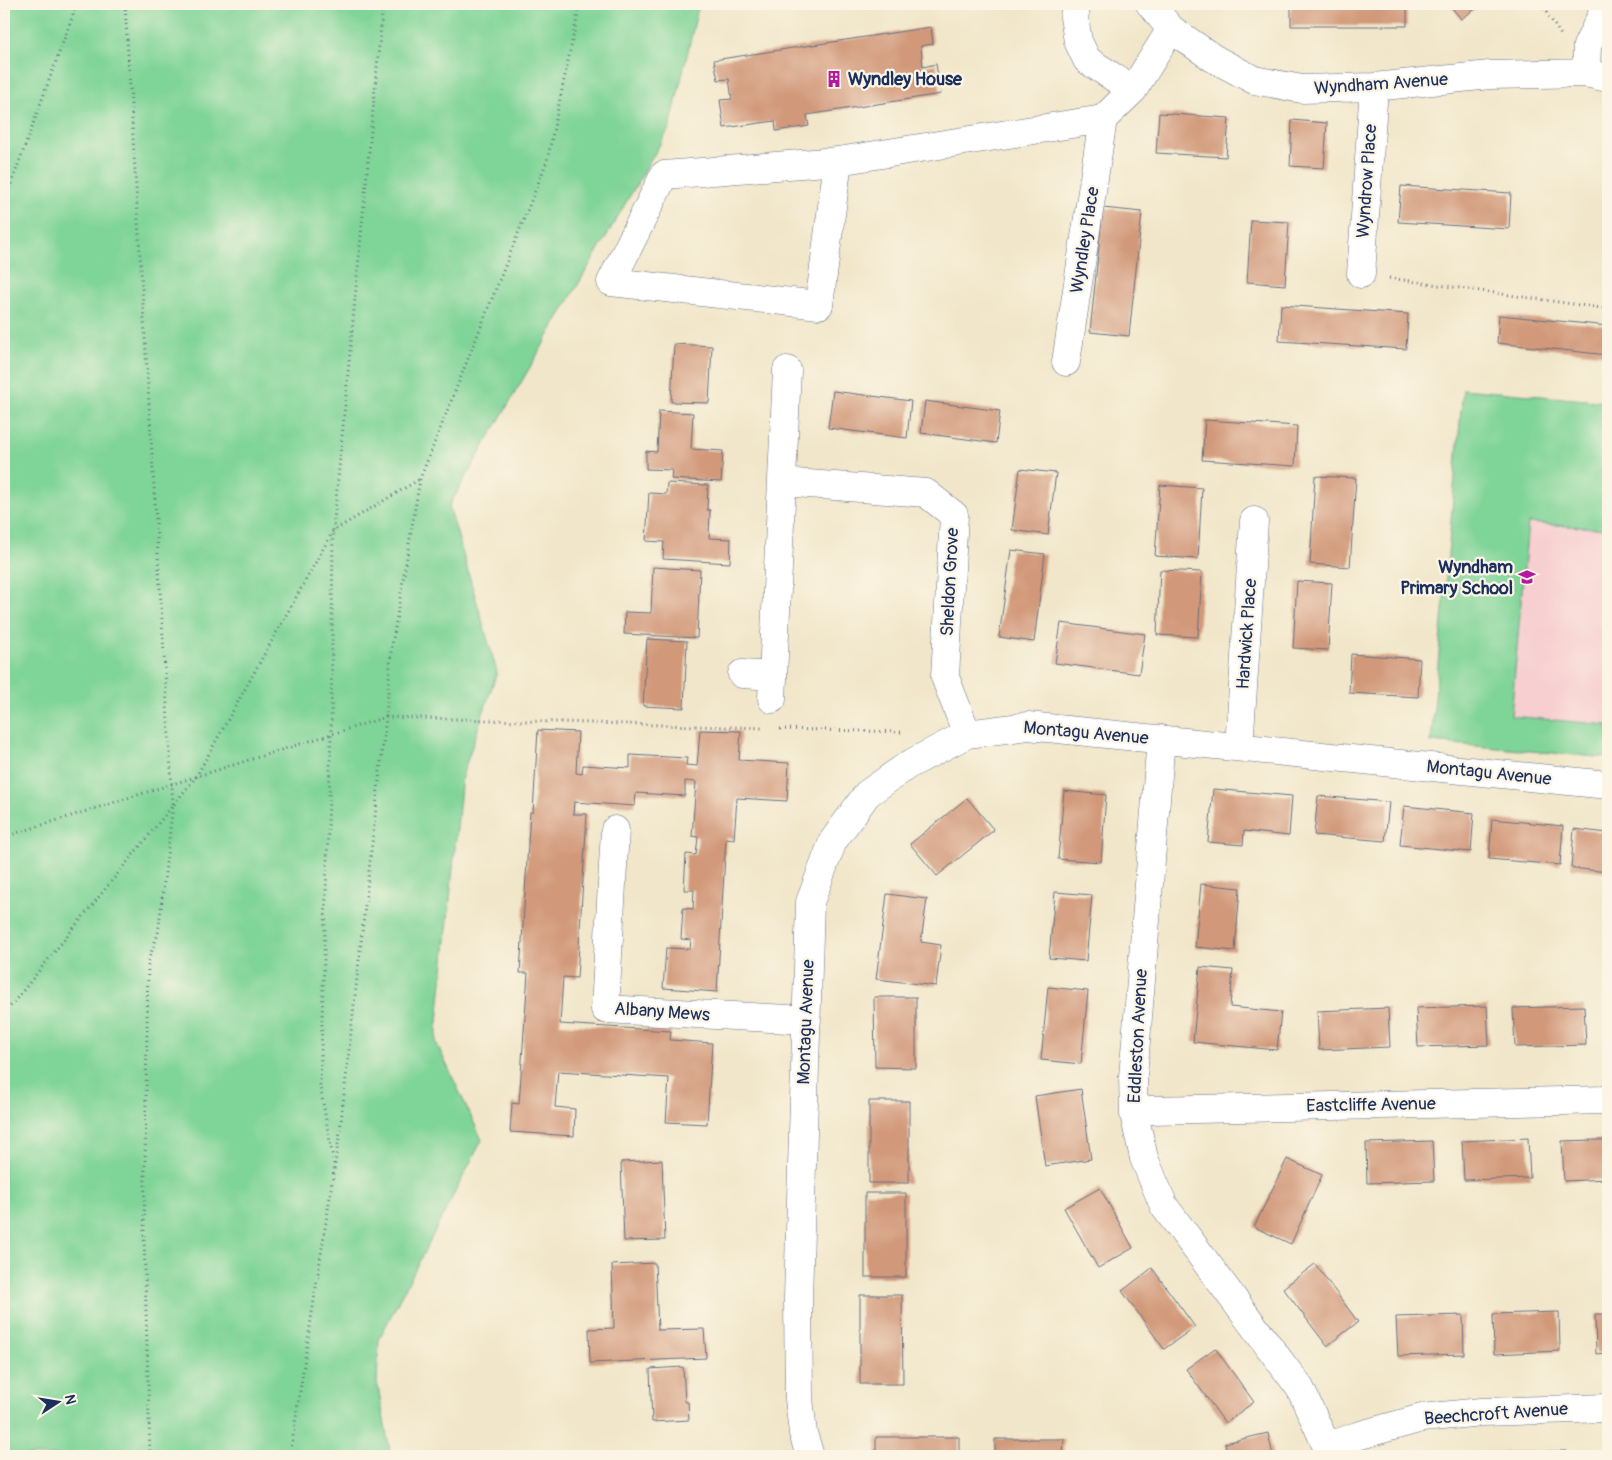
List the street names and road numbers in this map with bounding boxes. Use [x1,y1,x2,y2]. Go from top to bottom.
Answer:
street label: Wyndham Avenue [1313,68,1449,100]
street label: Wyndrow Place [1352,123,1382,239]
street label: Wyndley Place [1065,185,1105,295]
street label: Sheldon Grove [936,527,964,637]
street label: Hardwick Place [1232,578,1262,690]
street label: Montagu Avenue [1023,716,1150,750]
street label: Montagu Avenue [1425,755,1553,791]
street label: Montagu Avenue [792,959,820,1085]
street label: Eddleston Avenue [1123,968,1153,1104]
street label: Albany Mews [613,997,711,1027]
street label: Eastcliffe Avenue [1306,1092,1436,1118]
street label: Beechcroft Avenue [1423,1397,1569,1431]

